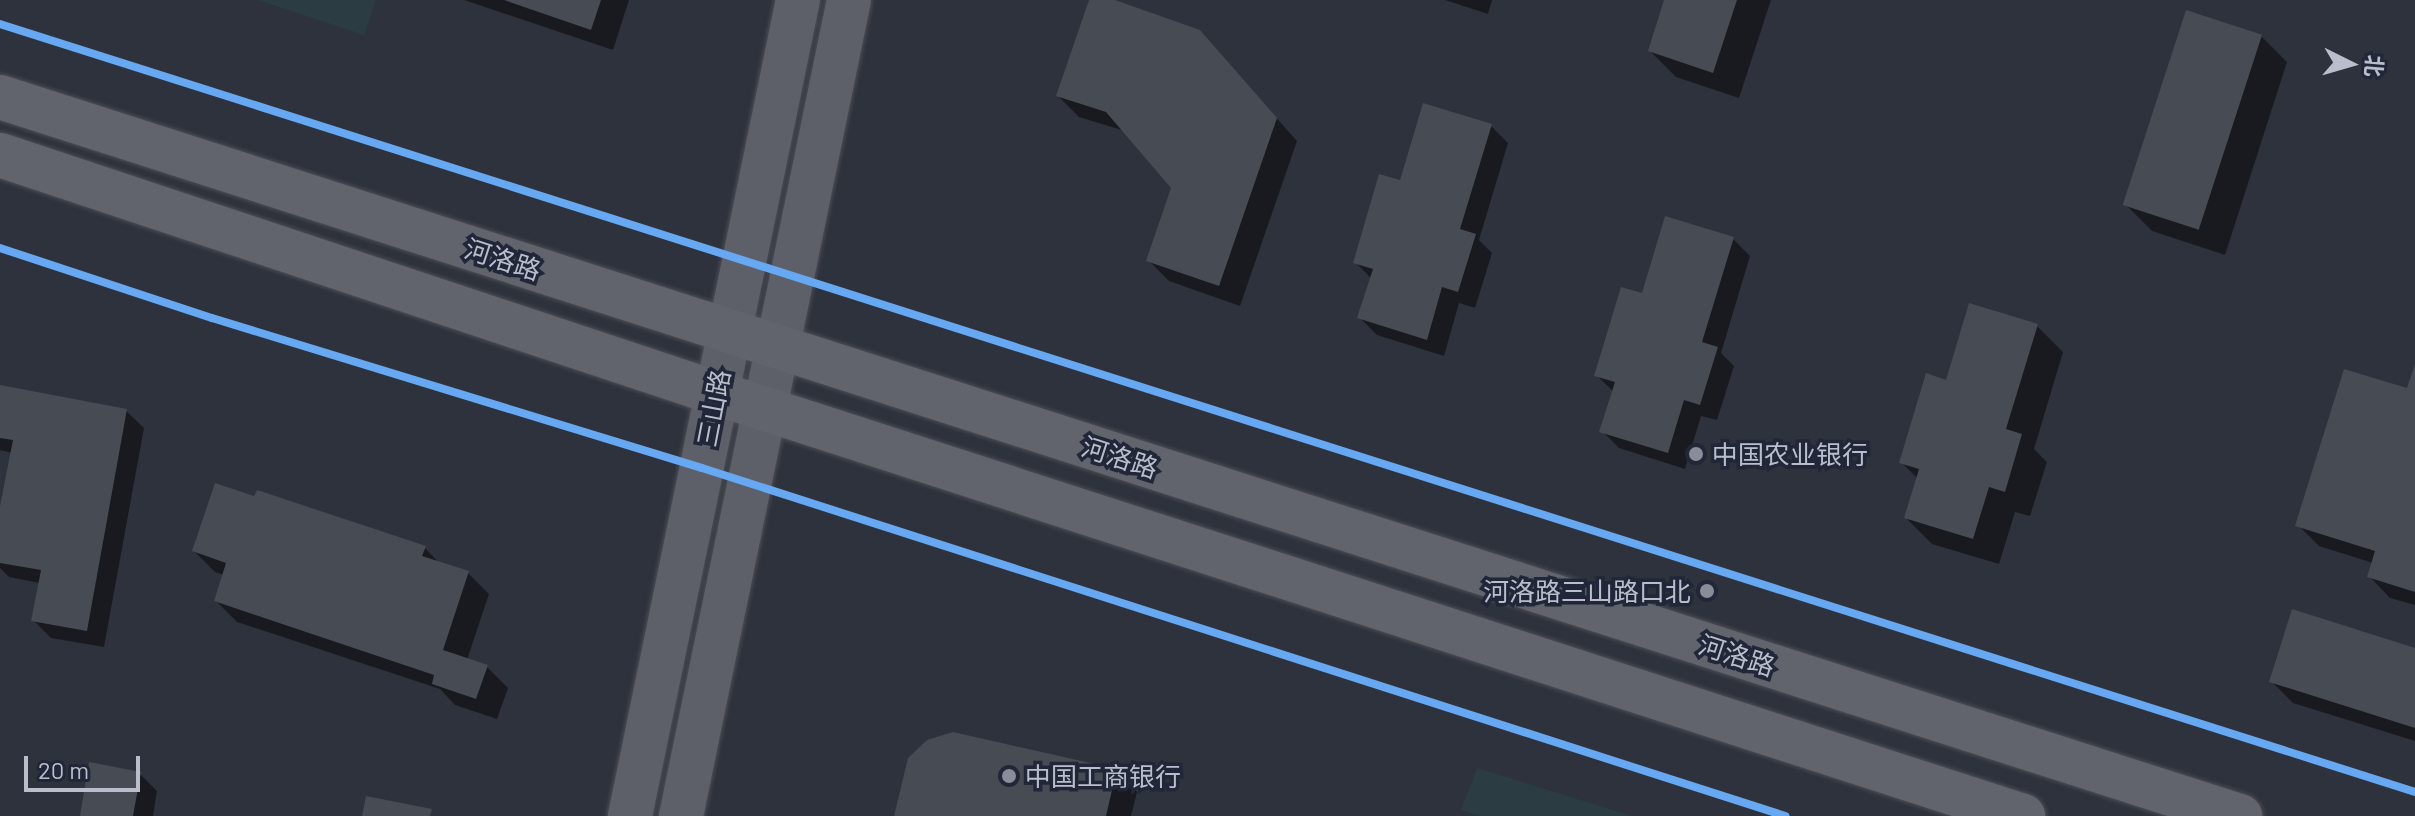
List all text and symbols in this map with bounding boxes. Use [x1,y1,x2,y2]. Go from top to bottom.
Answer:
north arrow [2311,24,2391,104]
text: 北 [2361,54,2389,78]
street label: 河洛路 [461,232,545,286]
street label: 三山路 [690,367,736,449]
street label: 河洛路 [1078,430,1162,484]
place label: 中国农业银行 [1712,438,1868,470]
marker: 中国农业银行 [1687,445,1705,463]
place label: 河洛路三山路口北 [1483,575,1691,607]
marker: 河洛路三山路口北 [1698,582,1716,600]
street label: 河洛路 [1695,628,1779,682]
scale bar [28,740,144,790]
text: 20 m [38,755,89,784]
place label: 中国工商银行 [1025,760,1181,792]
marker: 中国工商银行 [1000,767,1018,785]

